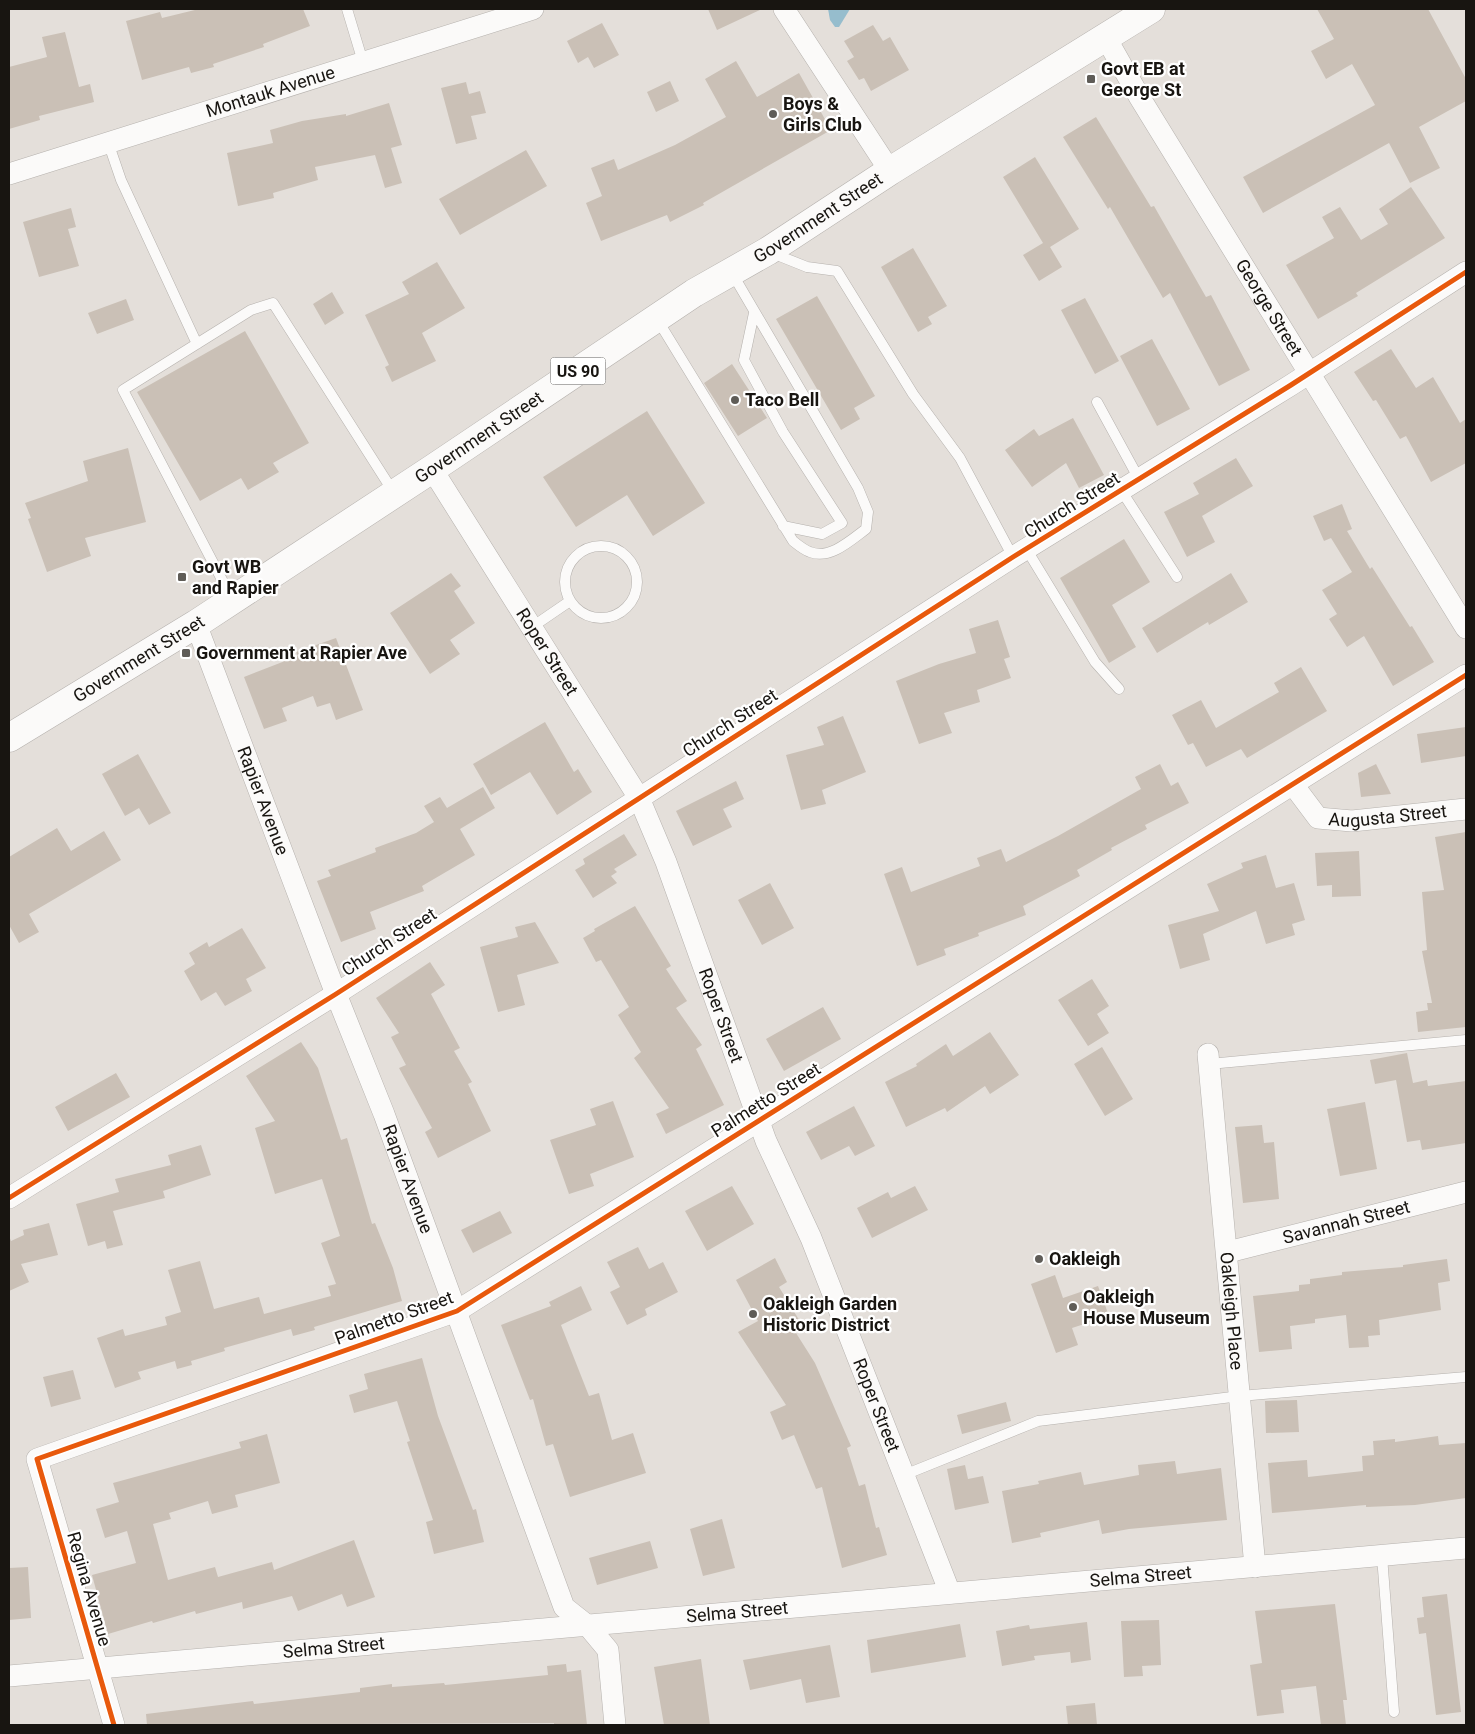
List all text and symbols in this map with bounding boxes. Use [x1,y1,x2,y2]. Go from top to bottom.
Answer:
place label: Govt EB at George St [1101,58,1185,100]
street label: Montauk Avenue [203,61,337,121]
marker: Govt EB at George St [1085,73,1097,85]
place label: Boys & Girls Club [783,93,862,135]
marker: Boys & Girls Club [767,108,779,120]
street label: Government Street [750,168,886,267]
street label: George Street [1232,255,1307,360]
road number: US 90 [550,358,606,384]
street label: Government Street [411,386,547,487]
place label: Taco Bell [745,389,819,410]
marker: Taco Bell [729,394,741,406]
street label: Church Street [1020,467,1124,542]
place label: Govt WB and Rapier [192,556,279,598]
marker: Govt WB and Rapier [176,571,188,583]
street label: Roper Street [512,604,583,699]
street label: Government Street [69,610,208,706]
place label: Government at Rapier Ave [196,642,407,663]
marker: Government at Rapier Ave [180,647,192,659]
street label: Church Street [678,684,781,761]
street label: Rapier Avenue [233,743,293,858]
street label: Augusta Street [1328,800,1448,831]
street label: Church Street [337,903,440,980]
street label: Roper Street [695,965,748,1065]
street label: Palmetto Street [707,1058,824,1141]
street label: Rapier Avenue [379,1121,438,1236]
street label: Savannah Street [1280,1196,1412,1248]
place label: Oakleigh [1049,1248,1120,1269]
street label: Oakleigh Place [1216,1251,1248,1371]
marker: Oakleigh [1033,1253,1045,1265]
street label: Palmetto Street [332,1286,456,1349]
place label: Oakleigh House Museum [1083,1286,1210,1328]
place label: Oakleigh Garden Historic District [763,1293,897,1335]
marker: Oakleigh House Museum [1067,1301,1079,1313]
marker: Oakleigh Garden Historic District [747,1308,759,1320]
street label: Roper Street [849,1355,905,1455]
street label: Regina Avenue [63,1529,116,1649]
street label: Selma Street [1089,1561,1193,1591]
street label: Selma Street [685,1597,789,1626]
street label: Selma Street [282,1632,386,1662]

